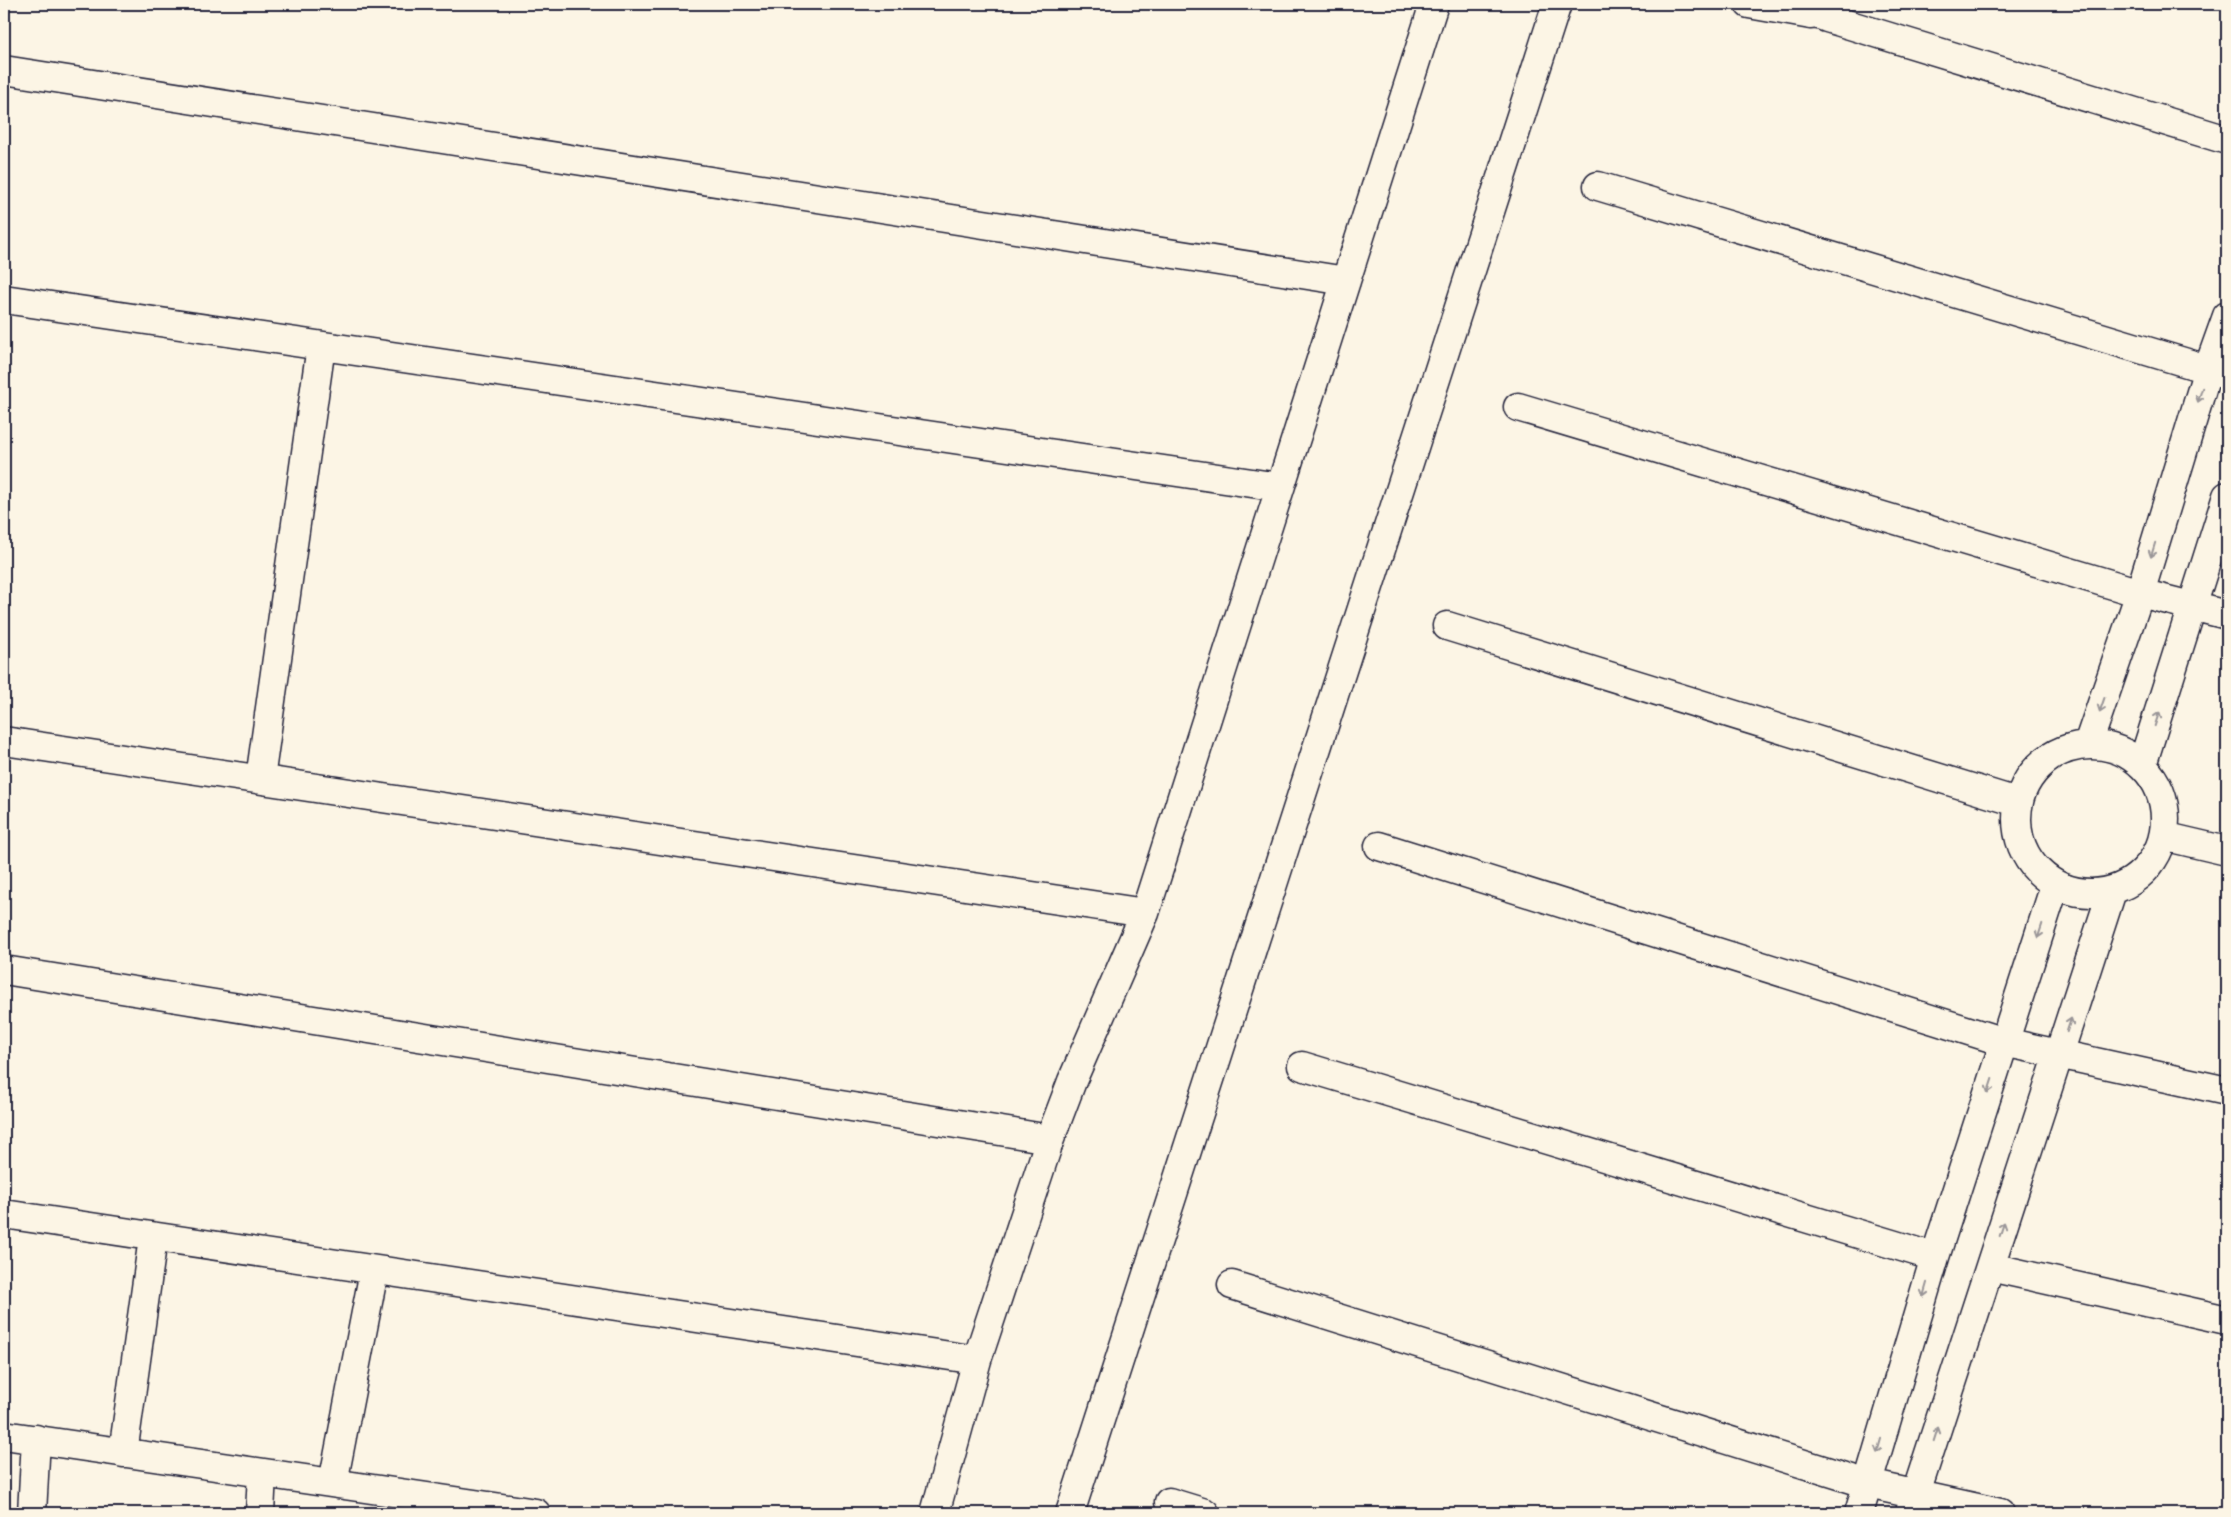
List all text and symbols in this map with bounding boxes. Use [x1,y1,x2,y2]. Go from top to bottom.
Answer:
one-way arrow [2195,387,2205,403]
one-way arrow [2147,542,2157,558]
one-way arrow [2097,696,2106,712]
one-way arrow [2153,711,2163,727]
one-way arrow [2035,923,2044,938]
one-way arrow [2065,1018,2074,1033]
one-way arrow [1985,1077,1994,1093]
one-way arrow [1998,1222,2007,1238]
one-way arrow [1919,1282,1929,1298]
one-way arrow [1931,1426,1941,1442]
one-way arrow [1874,1438,1884,1454]

